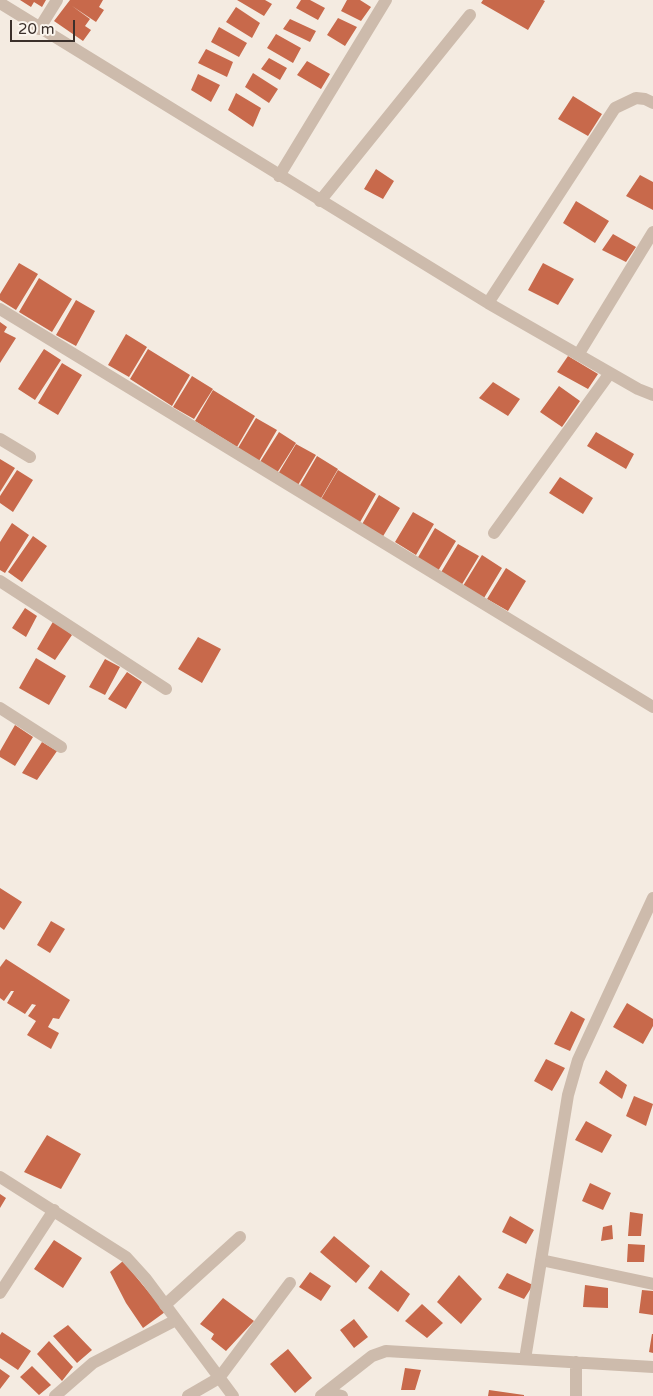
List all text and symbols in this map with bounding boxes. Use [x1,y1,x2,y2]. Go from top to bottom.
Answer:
scale bar [12,10,78,42]
text: 20 m [18,20,55,38]

